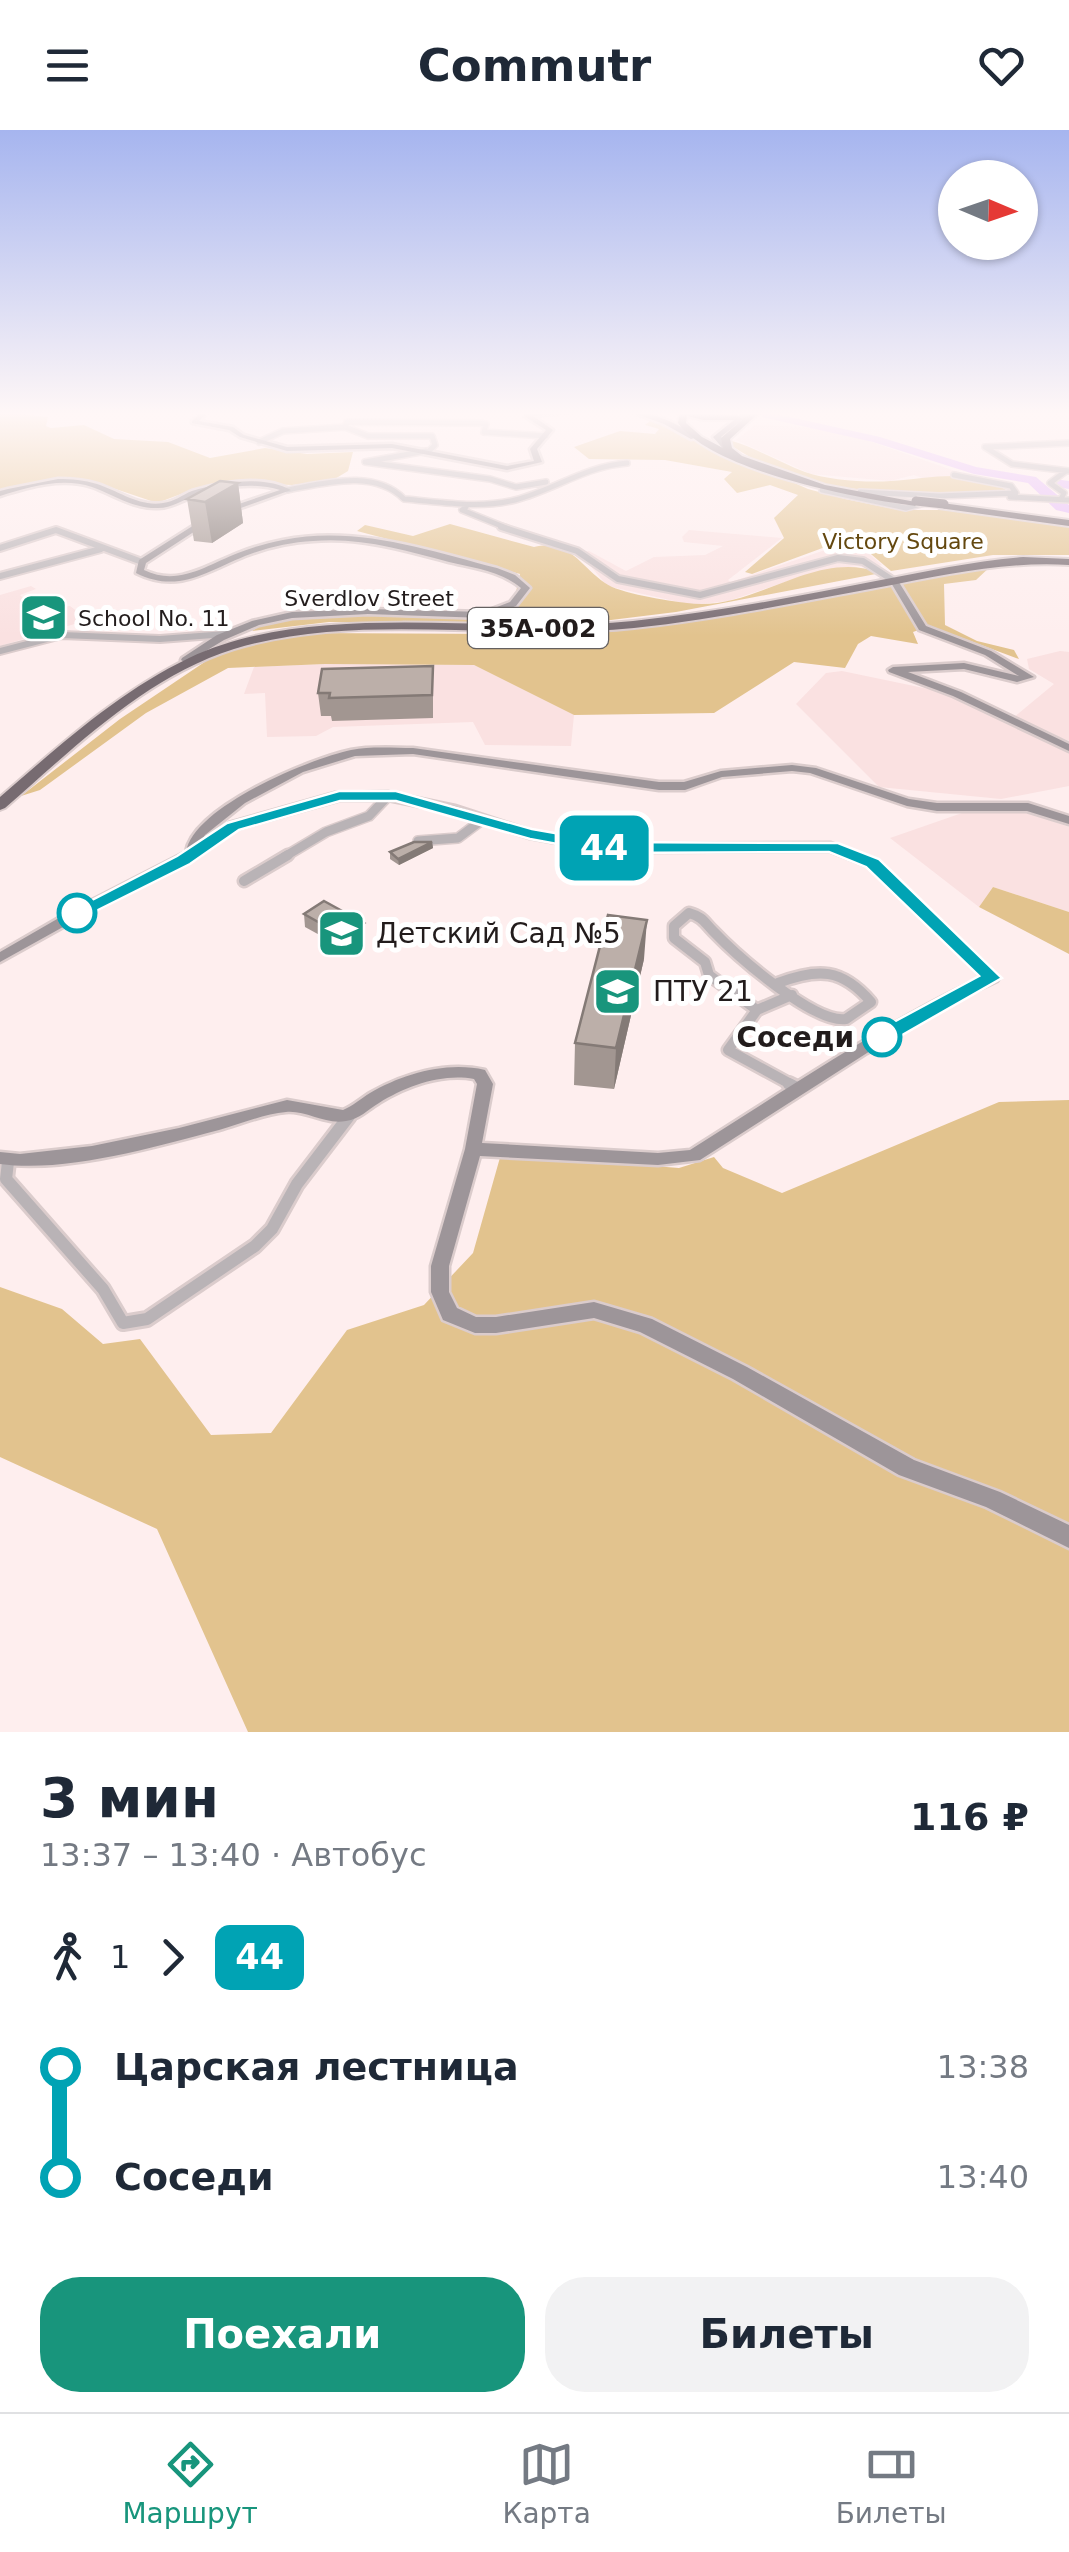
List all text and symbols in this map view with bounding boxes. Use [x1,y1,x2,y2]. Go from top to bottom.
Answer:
icon: menu [40,38,95,93]
icon: heart [974,38,1029,93]
text: Commutr [418,39,651,92]
north arrow [938,160,1038,260]
map controls [938,160,1038,260]
park label: Victory Square [822,529,984,554]
street label: Sverdlov Street [284,586,454,611]
school or university icon: School No. 11 [17,592,69,644]
place label: School No. 11 [78,606,230,631]
road number: 35А-002 [468,608,608,648]
line badge: 44 [559,816,649,880]
text: 44 [580,828,628,868]
unlabelled marker [58,894,96,932]
school or university icon: Детский Сад №5 [315,907,367,959]
place label: Детский Сад №5 [376,917,621,950]
school or university icon: ПТУ 21 [592,965,644,1017]
place label: ПТУ 21 [653,975,753,1008]
marker: Соседи [863,1018,901,1056]
place label: Соседи [736,1021,854,1054]
text: 3 мин [40,1766,219,1830]
text: 116 ₽ [910,1795,1029,1839]
text: 13:37 – 13:40 · Автобус [40,1836,427,1874]
icon: walk [40,1930,95,1985]
icon: forward [145,1930,200,1985]
text: 44 [235,1937,284,1977]
text: 1 [110,1938,130,1976]
text: Царская лестница [114,2045,519,2089]
text: 13:38 [937,2048,1029,2086]
text: Соседи [114,2155,274,2199]
text: 13:40 [937,2158,1029,2196]
button: Поехали [40,2277,525,2392]
button: Билеты [545,2277,1029,2392]
tab: Маршрут [122,2437,258,2530]
tab: Карта [503,2437,591,2530]
tab: Билеты [836,2437,947,2530]

